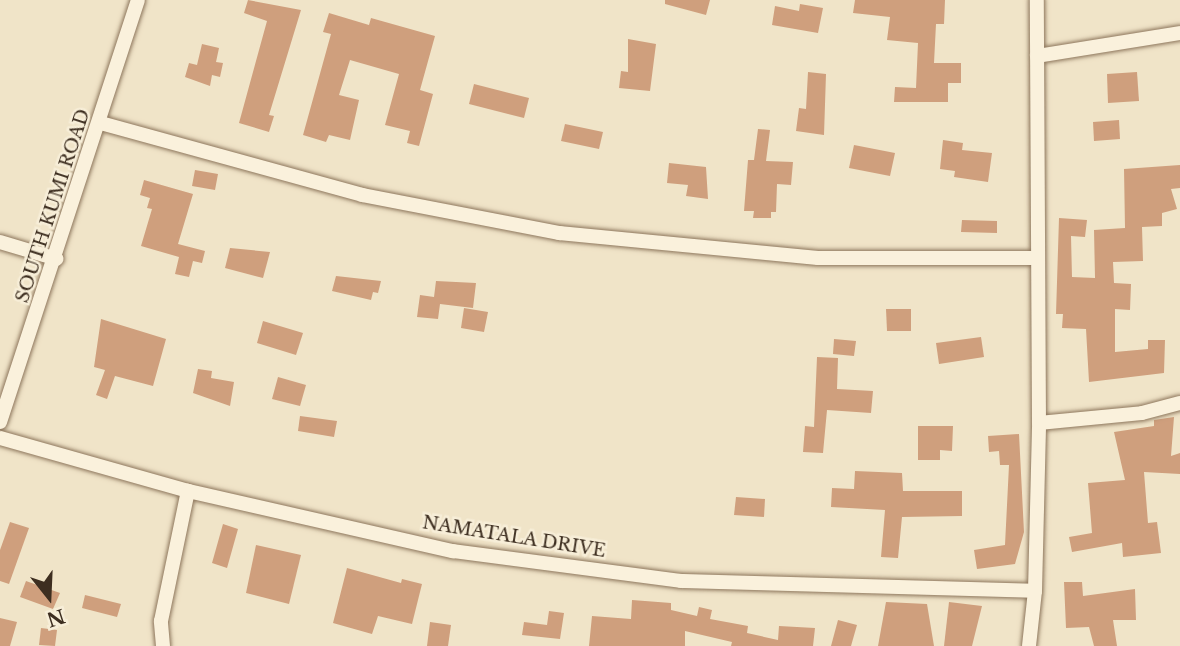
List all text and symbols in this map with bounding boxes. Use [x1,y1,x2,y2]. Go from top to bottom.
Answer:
street label: SOUTH KUMI ROAD [12,107,94,305]
street label: NAMATALA DRIVE [421,512,607,562]
north arrow [14,562,84,632]
text: N [44,604,68,631]

